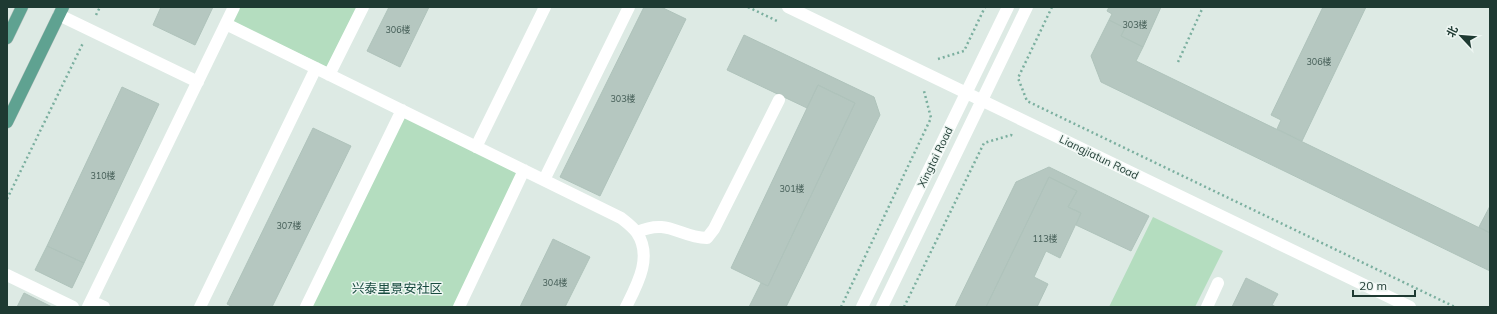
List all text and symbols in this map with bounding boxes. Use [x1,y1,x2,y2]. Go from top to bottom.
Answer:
north arrow [1441,16,1481,56]
house number: 303楼 [1122,19,1148,30]
house number: 306楼 [385,24,411,35]
text: 北 [1443,24,1461,40]
house number: 306楼 [1306,56,1332,67]
house number: 303楼 [610,93,636,104]
street label: Xingtai Road [914,124,956,190]
street label: Liangjiatun Road [1057,132,1141,182]
house number: 310楼 [90,170,116,181]
house number: 301楼 [779,183,805,194]
house number: 307楼 [276,220,302,231]
house number: 113楼 [1032,233,1058,244]
scale bar [1353,272,1415,298]
house number: 304楼 [542,277,568,288]
text: 20 m [1359,278,1387,293]
district label: 兴泰里景安社区 [351,280,443,296]

